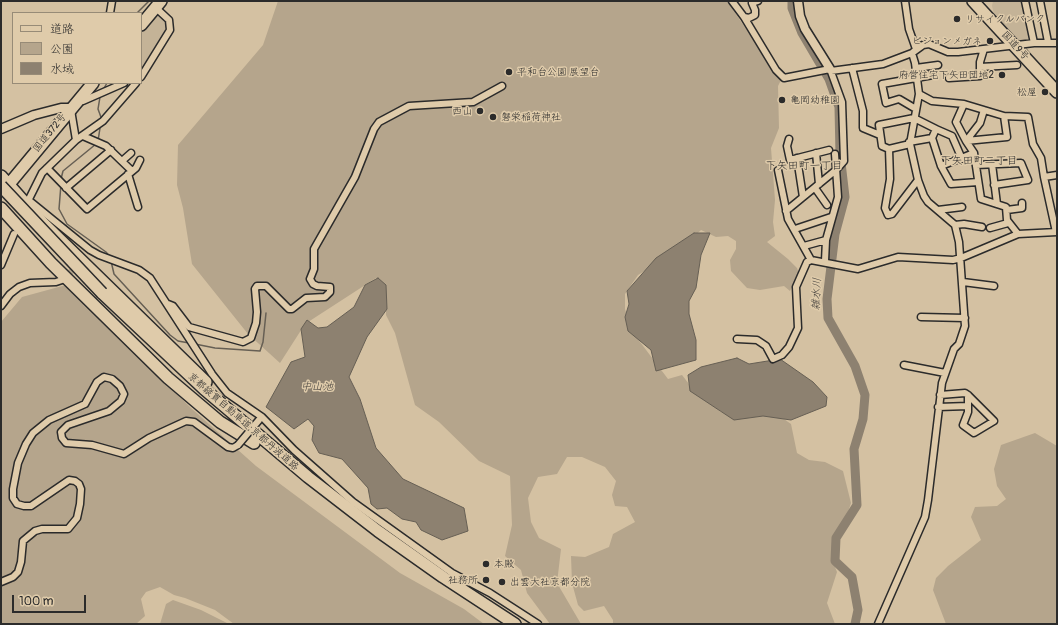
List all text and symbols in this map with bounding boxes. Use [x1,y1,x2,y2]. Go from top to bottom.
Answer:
legend [12,12,142,84]
place label: リサイクルバンク [965,13,1045,25]
marker: リサイクルバンク [952,14,962,24]
text: 道路 [50,22,74,37]
street label: 国道9号 [999,29,1031,63]
place label: ビジョンメガネ [912,35,982,47]
marker: ビジョンメガネ [985,36,995,46]
text: 公園 [50,42,74,57]
text: 水域 [50,62,74,77]
place label: 平和台公園 展望台 [517,66,599,78]
marker: 平和台公園 展望台 [504,67,514,77]
place label: 府営住宅下矢田団地2 [898,69,994,81]
marker: 府営住宅下矢田団地2 [997,70,1007,80]
place label: 松屋 [1017,86,1037,98]
marker: 松屋 [1040,87,1050,97]
place label: 亀岡幼稚園 [790,94,840,106]
marker: 亀岡幼稚園 [777,95,787,105]
place label: 西山 [452,105,472,117]
marker: 西山 [475,106,485,116]
street label: 国道372号 [31,111,69,155]
place label: 磐栄稲荷神社 [501,111,561,123]
marker: 磐栄稲荷神社 [488,112,498,122]
district label: 下矢田町二丁目 [941,154,1017,168]
district label: 下矢田町一丁目 [766,159,842,173]
water label: 雑水川 [810,277,824,311]
street label: 京都縦貫自動車道;京都丹波道路 [185,371,301,473]
water label: 中山池 [301,380,333,394]
place label: 本殿 [494,558,514,570]
marker: 本殿 [481,559,491,569]
place label: 社務所 [448,574,478,586]
marker: 社務所 [481,575,491,585]
place label: 出雲大社京都分院 [510,576,590,588]
marker: 出雲大社京都分院 [497,577,507,587]
scale bar [14,587,88,613]
text: 100 m [19,594,53,609]

